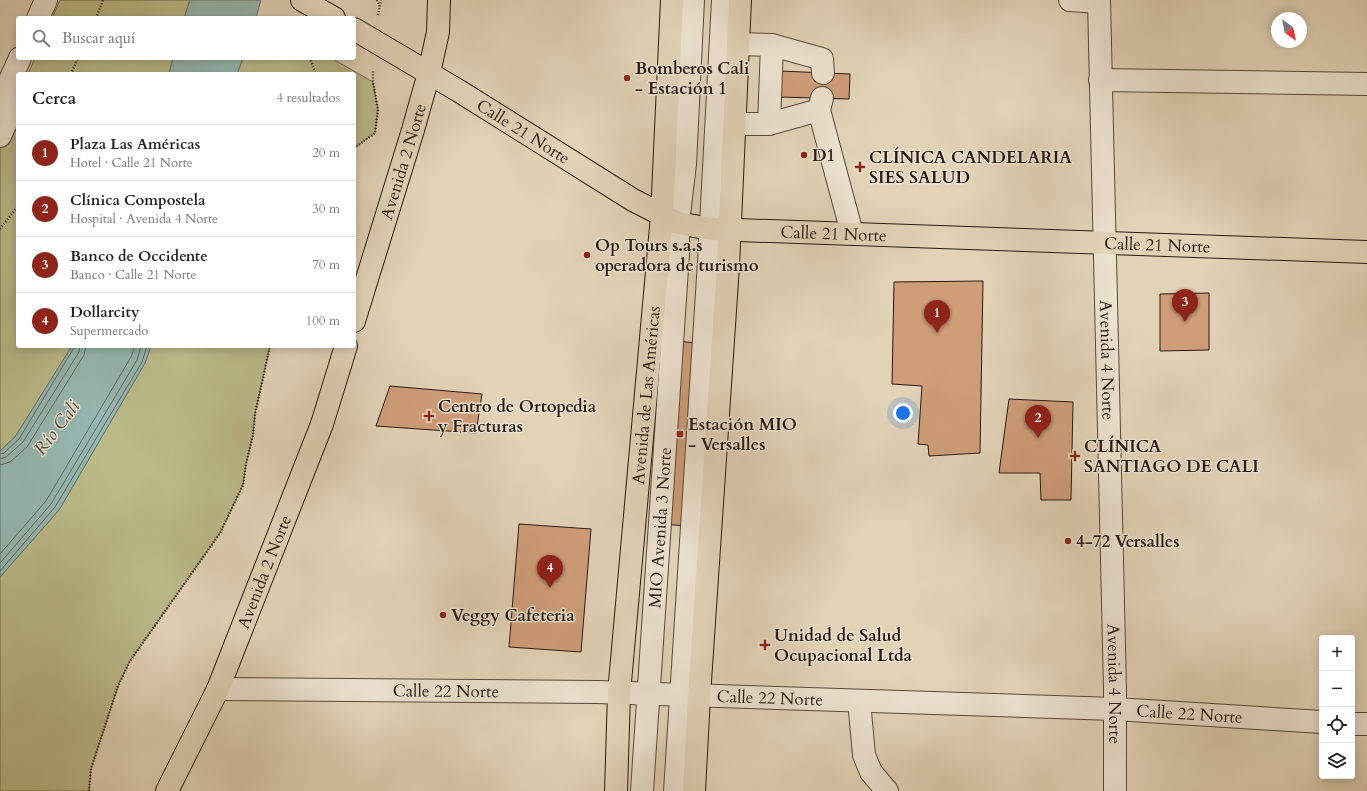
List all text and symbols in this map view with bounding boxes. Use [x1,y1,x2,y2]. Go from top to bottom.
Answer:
north arrow [1271,12,1307,48]
search box [16,16,356,60]
icon: search [30,27,52,49]
text: Buscar aquí [62,28,135,48]
place label: Bomberos Cali - Estación 1 [635,57,749,100]
marker: Bomberos Cali - Estación 1 [622,73,632,83]
text: Cerca [32,87,76,110]
text: 4 resultados [276,89,340,107]
street label: Calle 21 Norte [472,93,575,169]
street label: Avenida 2 Norte [375,101,431,222]
text: Plaza Las Américas [70,134,200,154]
text: 1 [42,144,48,162]
text: 20 m [312,144,340,162]
place label: D1 [812,144,835,167]
place label: CLÍNICA CANDELARIA SIES SALUD [869,146,1072,189]
marker: D1 [799,150,809,160]
text: Hotel · Calle 21 Norte [70,154,193,172]
marker: CLÍNICA CANDELARIA SIES SALUD [854,161,866,173]
text: Clínica Compostela [70,190,206,210]
text: 2 [42,200,48,218]
text: 30 m [312,200,340,218]
text: Hospital · Avenida 4 Norte [70,210,218,228]
street label: Calle 21 Norte [780,220,887,247]
street label: Calle 21 Norte [1104,231,1211,258]
place label: Op Tours s.a.s operadora de turismo [595,234,759,277]
text: Banco de Occidente [70,246,208,266]
marker: Op Tours s.a.s operadora de turismo [582,250,592,260]
text: 3 [42,256,48,274]
text: 70 m [312,256,340,274]
text: Banco · Calle 21 Norte [70,266,196,284]
pin: 3 [1172,289,1198,322]
pin: 1 [924,300,950,333]
street label: Avenida 4 Norte [1094,300,1120,420]
text: Dollarcity [70,302,139,322]
street label: Avenida de Las Américas [626,305,665,486]
text: 4 [42,312,48,330]
text: 100 m [306,312,340,330]
text: Supermercado [70,322,148,340]
water label: Río Cali [28,395,86,460]
place label: Centro de Ortopedia y Fracturas [437,395,597,438]
your location [893,403,913,423]
pin: 2 [1025,405,1051,438]
marker: Centro de Ortopedia y Fracturas [423,410,435,422]
place label: Estación MIO - Versalles [688,413,797,456]
marker: Estación MIO - Versalles [675,429,685,439]
place label: CLÍNICA SANTIAGO DE CALI [1084,435,1259,478]
street label: MIO Avenida 3 Norte [643,446,677,609]
marker: CLÍNICA SANTIAGO DE CALI [1069,450,1081,462]
street label: Avenida 2 Norte [231,512,297,632]
place label: 4-72 Versalles [1076,530,1180,553]
marker: 4-72 Versalles [1063,536,1073,546]
pin: 4 [537,555,563,588]
place label: Veggy Cafeteria [451,604,575,627]
marker: Veggy Cafeteria [438,610,448,620]
street label: Avenida 4 Norte [1102,623,1127,744]
place label: Unidad de Salud Ocupacional Ltda [774,624,913,667]
map controls [1319,635,1355,779]
button: + [1319,635,1355,671]
marker: Unidad de Salud Ocupacional Ltda [759,639,771,651]
button: − [1319,671,1355,707]
street label: Calle 22 Norte [393,679,499,703]
street label: Calle 22 Norte [716,684,823,711]
street label: Calle 22 Norte [1136,699,1243,728]
button: locate [1319,707,1355,743]
button: layers [1319,743,1355,779]

